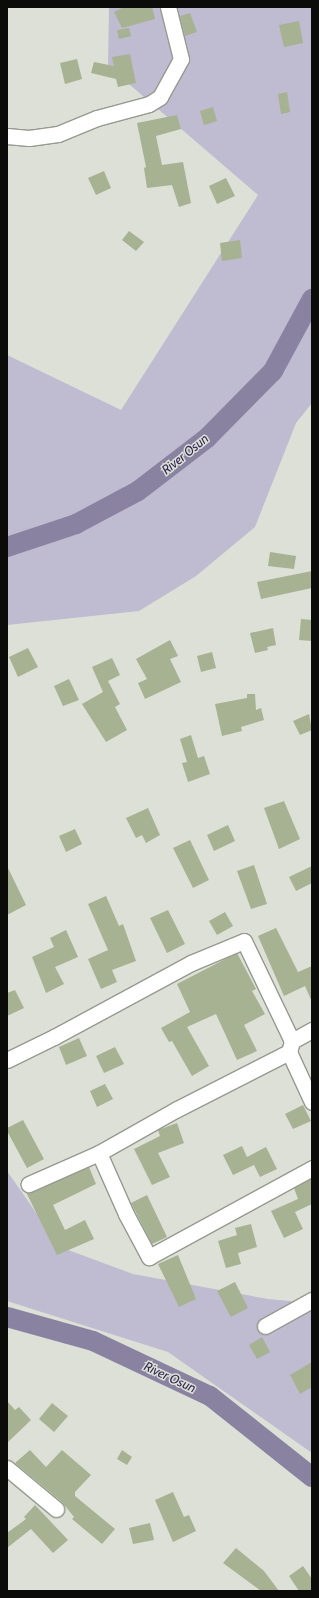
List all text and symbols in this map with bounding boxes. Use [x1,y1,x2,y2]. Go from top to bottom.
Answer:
water label: River Osun [158,430,212,478]
water label: River Osun [142,1358,198,1396]

